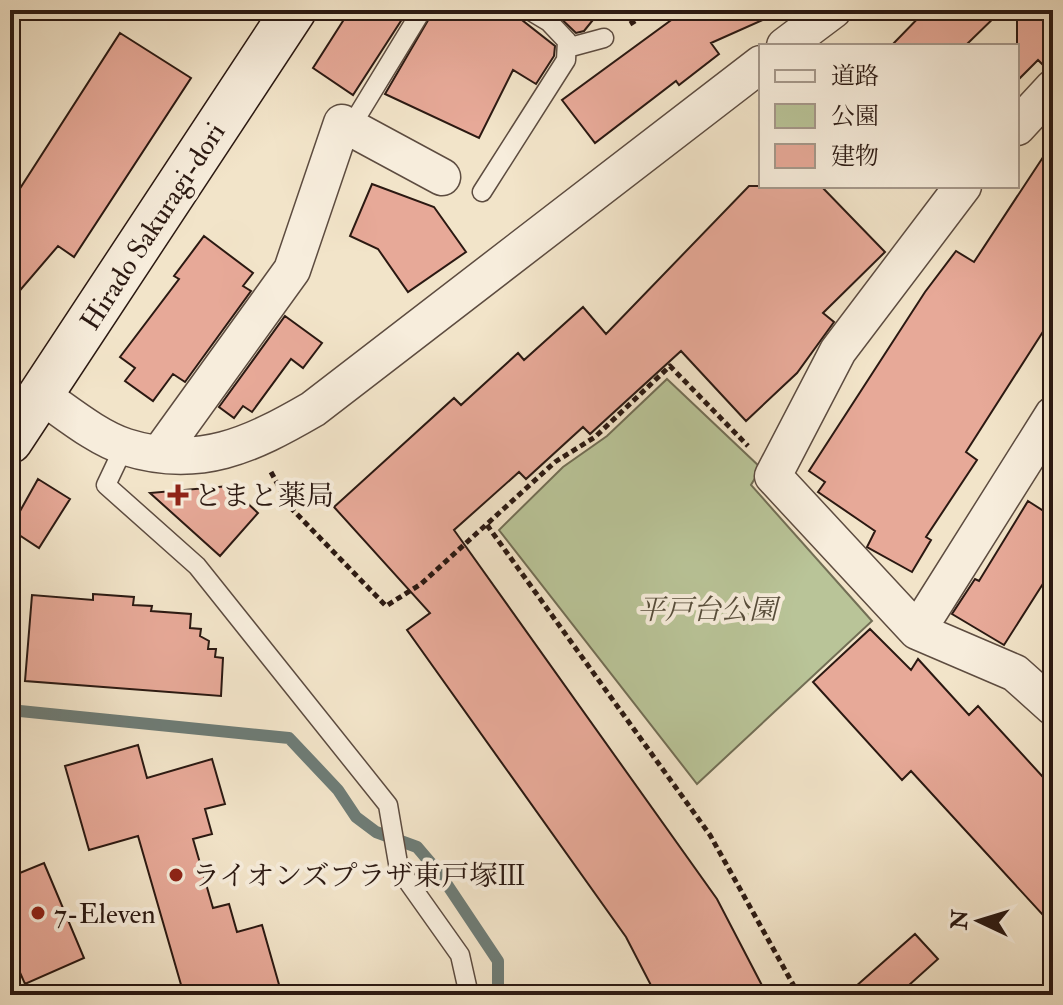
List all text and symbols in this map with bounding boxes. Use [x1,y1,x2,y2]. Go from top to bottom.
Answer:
legend [759,44,1019,188]
text: 道路 [831,61,879,92]
text: 公園 [831,101,879,132]
street label: Hirado Sakuragi-dori [73,116,233,337]
text: 建物 [831,141,879,172]
place label: とまと薬局 [194,479,334,514]
marker: とまと薬局 [169,486,187,504]
park label: 平戸台公園 [637,593,781,628]
place label: ライオンズプラザ東戸塚Ⅲ [192,859,525,894]
marker: ライオンズプラザ東戸塚Ⅲ [167,866,185,884]
north arrow [939,881,1019,961]
place label: 7-Eleven [54,897,156,932]
marker: 7-Eleven [29,904,47,922]
text: N [945,909,975,931]

